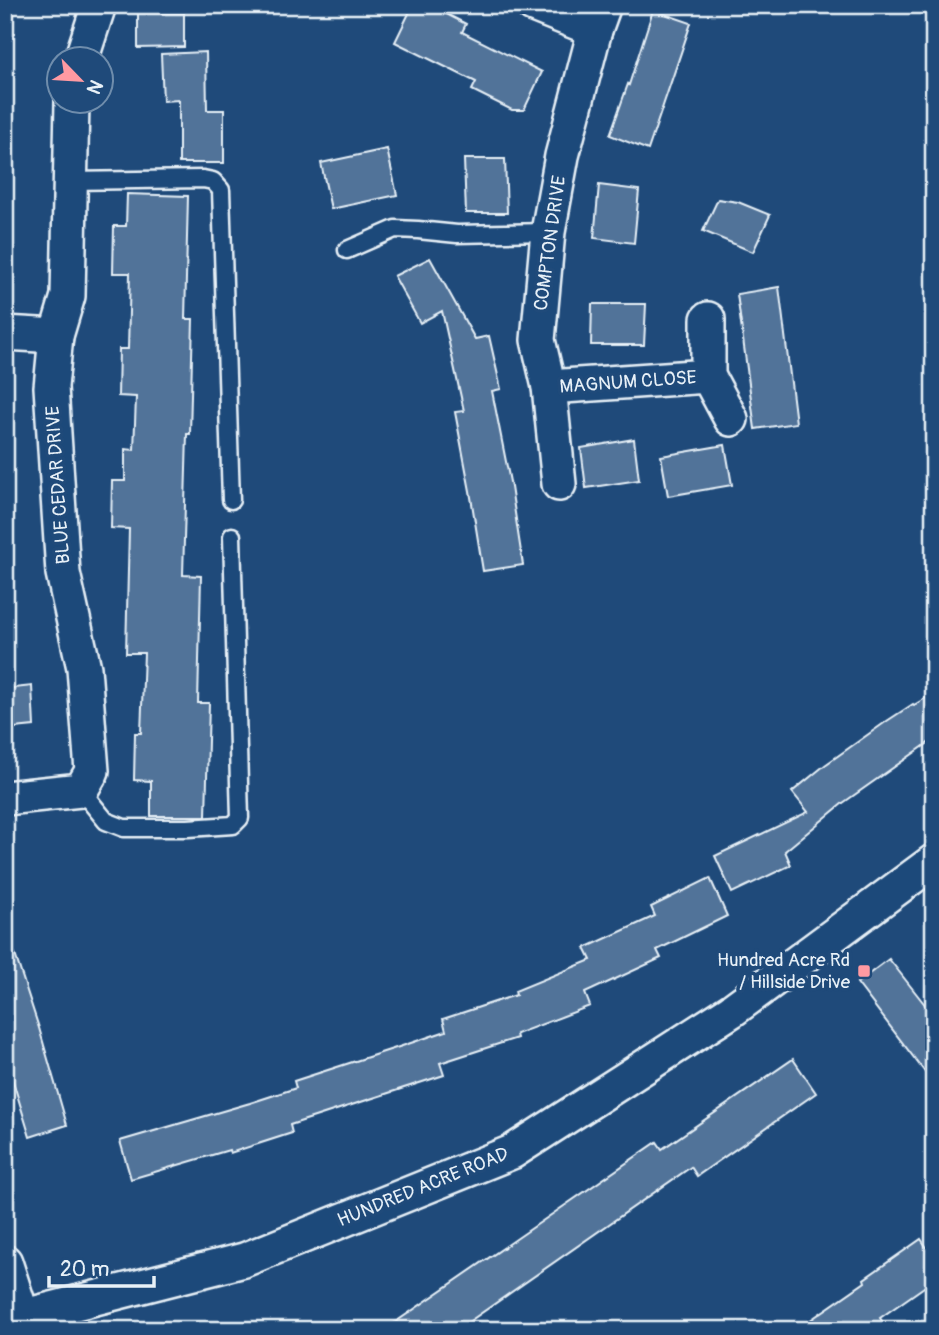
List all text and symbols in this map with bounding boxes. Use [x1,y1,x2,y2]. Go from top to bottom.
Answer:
north arrow [46,46,116,116]
text: N [81,76,108,98]
street label: COMPTON DRIVE [529,174,571,312]
street label: MAGNUM CLOSE [559,365,697,399]
street label: BLUE CEDAR DRIVE [40,405,76,565]
place label: Hundred Acre Rd / Hillside Drive [717,948,851,994]
marker: Hundred Acre Rd / Hillside Drive [856,963,872,979]
street label: HUNDRED ACRE ROAD [334,1142,512,1232]
scale bar [49,1244,154,1288]
text: 20 m [60,1256,109,1283]

